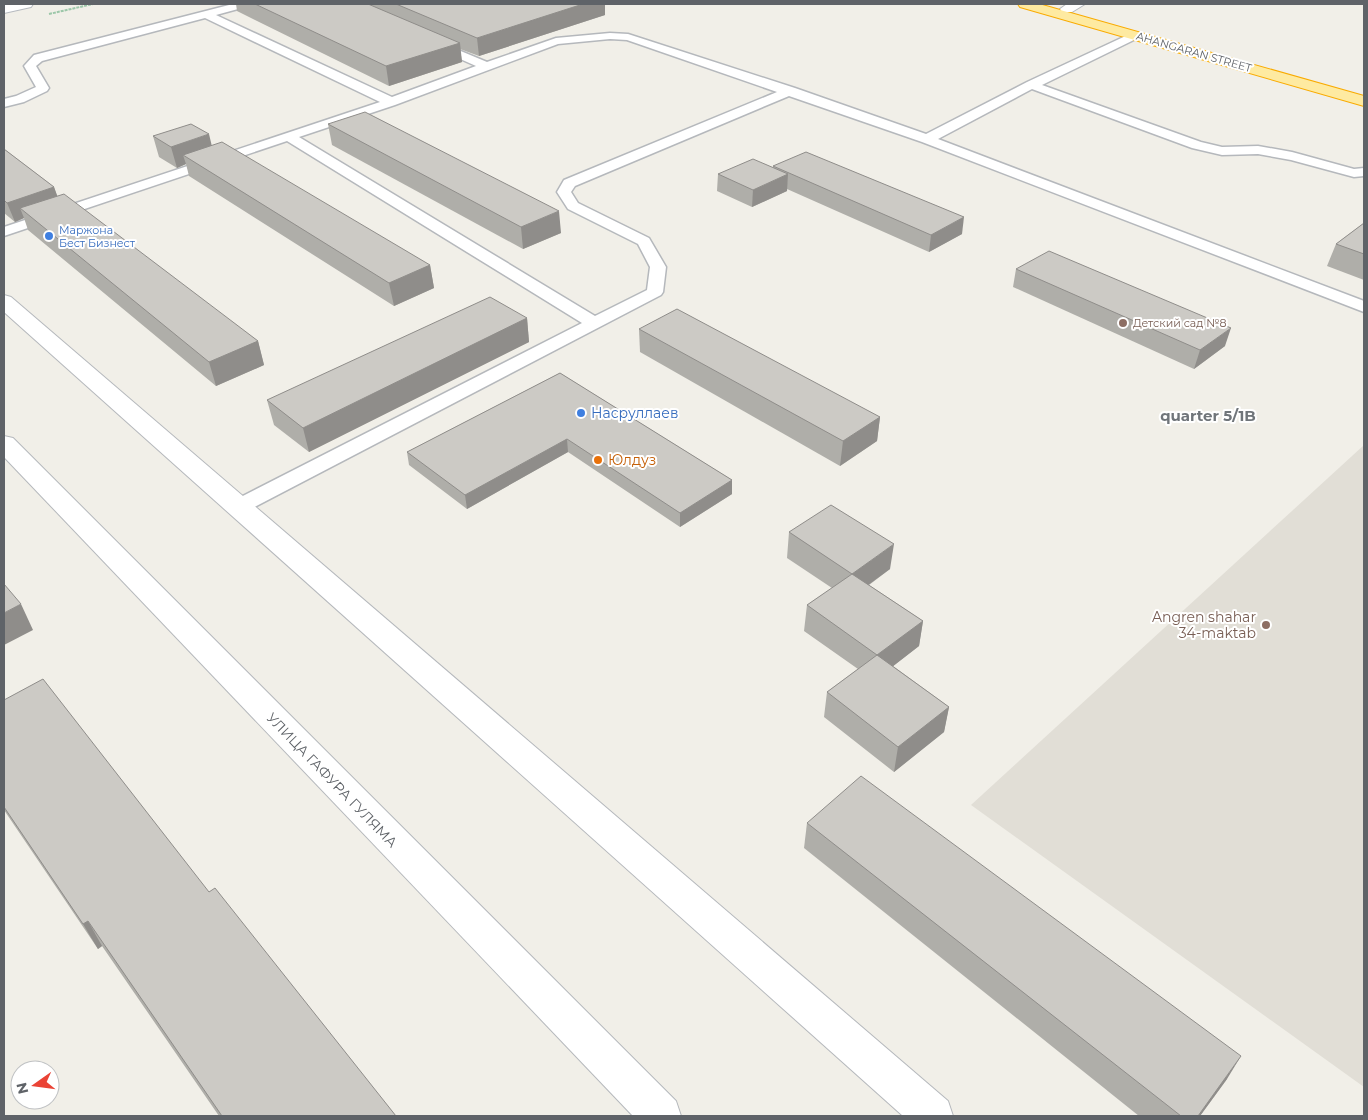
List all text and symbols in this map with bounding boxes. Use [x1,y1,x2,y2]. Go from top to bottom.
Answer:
street label: AHANGARAN STREET [1135,29,1254,75]
place label: Маржона Бест Бизнест [59,223,136,250]
marker: Маржона Бест Бизнест [43,230,55,242]
place label: Детский сад №8 [1133,316,1227,330]
marker: Детский сад №8 [1117,317,1129,329]
place label: Насруллаев [591,404,678,422]
district label: quarter 5/1B [1160,406,1256,425]
marker: Насруллаев [575,407,587,419]
place label: Юлдуз [608,451,656,469]
marker: Юлдуз [592,454,604,466]
place label: Angren shahar 34-maktab [1152,608,1256,642]
marker: Angren shahar 34-maktab [1260,619,1272,631]
street label: УЛИЦА ГАФУРА ГУЛЯМА [263,709,402,852]
north arrow [10,1060,60,1110]
text: N [12,1080,32,1096]

